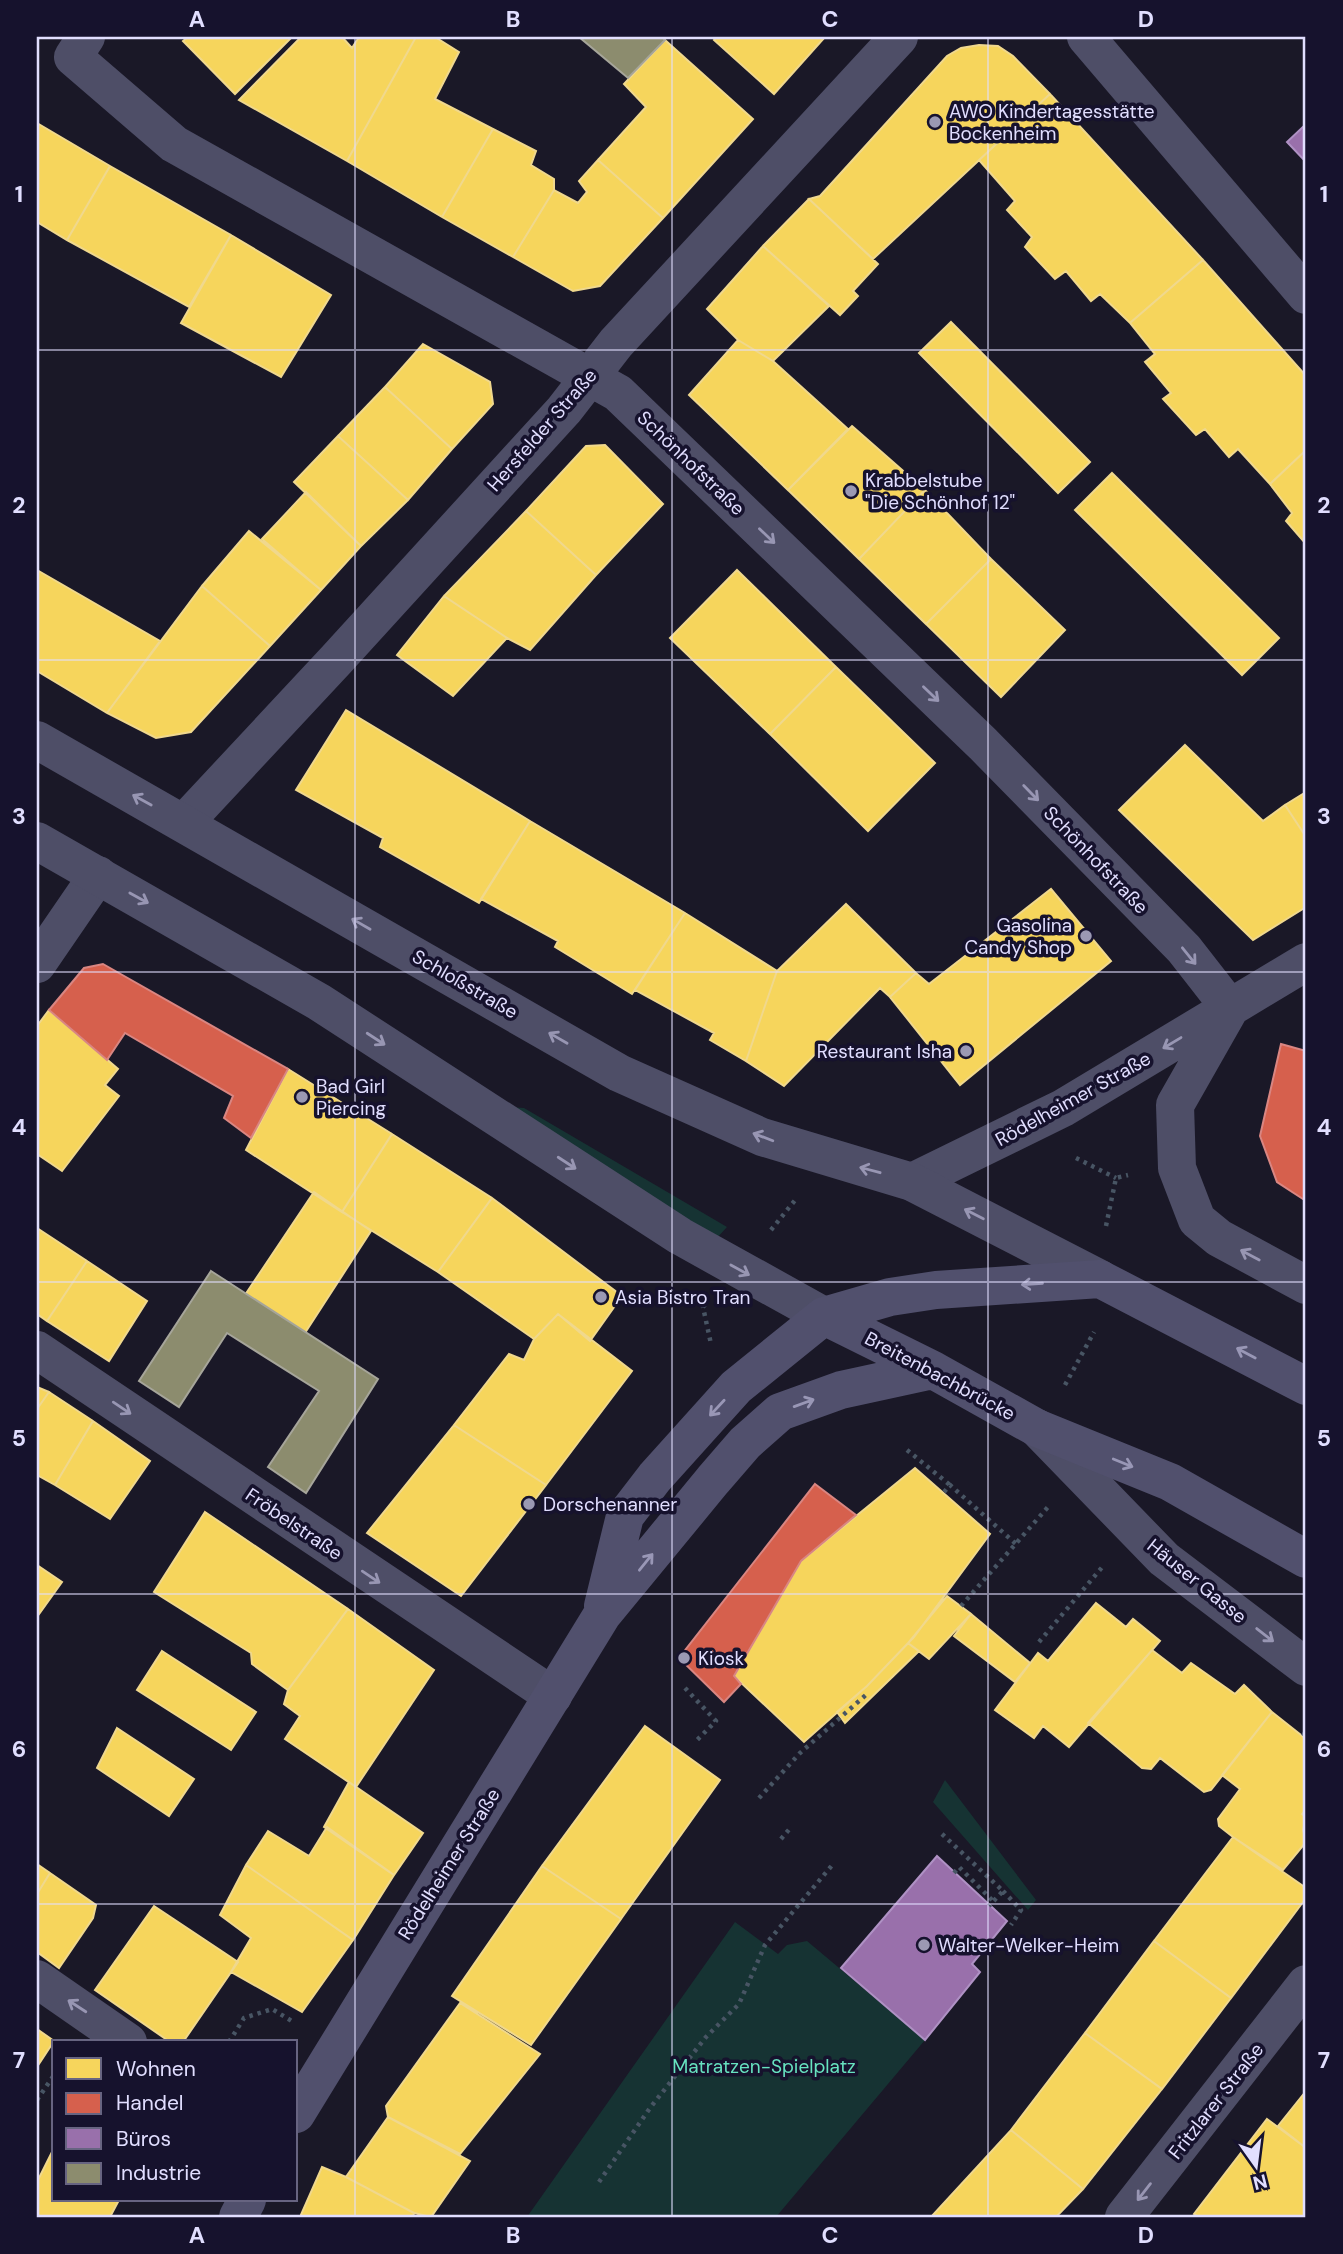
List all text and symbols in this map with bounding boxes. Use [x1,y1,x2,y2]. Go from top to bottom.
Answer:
text: A [189,4,205,34]
text: B [506,4,520,34]
text: C [822,4,838,34]
text: D [1138,4,1154,34]
place label: AWO Kindertagesstätte Bockenheim [949,99,1155,146]
marker: AWO Kindertagesstätte Bockenheim [927,114,943,130]
text: 1 [15,179,23,209]
text: 1 [1320,179,1328,209]
street label: Hersfelder Straße [482,363,602,497]
street label: Schönhofstraße [632,405,750,521]
place label: Krabbelstube "Die Schönhof 12" [865,468,1015,515]
marker: Krabbelstube "Die Schönhof 12" [843,483,859,499]
text: 2 [12,490,26,520]
text: 2 [1317,490,1331,520]
one-way arrow [758,528,775,545]
one-way arrow [922,686,939,703]
one-way arrow [1022,784,1039,801]
one-way arrow [132,792,153,806]
text: 3 [12,801,26,831]
street label: Schönhofstraße [1038,801,1154,919]
text: 3 [1317,801,1331,831]
one-way arrow [128,892,149,905]
place label: Gasolina Candy Shop [964,913,1072,960]
one-way arrow [351,917,372,930]
marker: Gasolina Candy Shop [1078,928,1094,944]
street label: Schloßstraße [408,944,522,1024]
one-way arrow [1181,947,1197,965]
one-way arrow [549,1030,569,1044]
one-way arrow [366,1032,385,1047]
one-way arrow [1162,1037,1182,1051]
place label: Restaurant Isha [817,1039,952,1064]
marker: Restaurant Isha [958,1043,974,1059]
street label: Rödelheimer Straße [991,1046,1155,1152]
place label: Bad Girl Piercing [316,1074,386,1121]
marker: Bad Girl Piercing [294,1089,310,1105]
text: 4 [12,1112,27,1142]
text: 4 [1317,1112,1332,1142]
one-way arrow [752,1129,774,1142]
one-way arrow [557,1156,576,1170]
one-way arrow [859,1163,881,1176]
one-way arrow [964,1207,985,1221]
one-way arrow [1240,1247,1261,1261]
one-way arrow [729,1263,749,1277]
one-way arrow [1021,1278,1044,1291]
place label: Asia Bistro Tran [615,1285,751,1310]
marker: Asia Bistro Tran [593,1289,609,1305]
street label: Breitenbachbrücke [861,1326,1019,1426]
one-way arrow [1236,1346,1257,1360]
one-way arrow [793,1396,815,1408]
one-way arrow [708,1399,725,1416]
one-way arrow [112,1401,131,1415]
text: 5 [12,1423,26,1453]
text: 5 [1317,1423,1331,1453]
one-way arrow [1111,1457,1133,1470]
street label: Fröbelstraße [241,1482,347,1566]
place label: Dorschenanner [543,1492,677,1517]
marker: Dorschenanner [521,1496,537,1512]
street label: Häuser Gasse [1142,1533,1252,1629]
one-way arrow [638,1553,654,1571]
one-way arrow [361,1570,380,1584]
one-way arrow [1256,1628,1274,1643]
place label: Kiosk [698,1646,744,1671]
marker: Kiosk [676,1650,692,1666]
text: 6 [12,1734,26,1764]
text: 6 [1317,1734,1331,1764]
street label: Rödelheimer Straße [392,1784,506,1944]
place label: Walter-Welker-Heim [938,1933,1119,1958]
marker: Walter-Welker-Heim [916,1937,932,1953]
one-way arrow [68,1998,87,2013]
street label: Fritzlarer Straße [1163,2038,1269,2164]
legend [52,2040,298,2202]
text: 7 [13,2045,25,2075]
text: 7 [1318,2045,1330,2075]
park label: Matratzen-Spielplatz [672,2054,856,2079]
text: Wohnen [116,2055,196,2083]
text: Handel [116,2089,184,2117]
text: Büros [116,2125,171,2153]
north arrow [1220,2132,1290,2202]
text: Industrie [116,2159,201,2187]
text: N [1250,2168,1270,2196]
one-way arrow [1136,2183,1152,2201]
text: A [189,2220,205,2250]
text: B [506,2220,520,2250]
text: C [822,2220,838,2250]
text: D [1138,2220,1154,2250]

